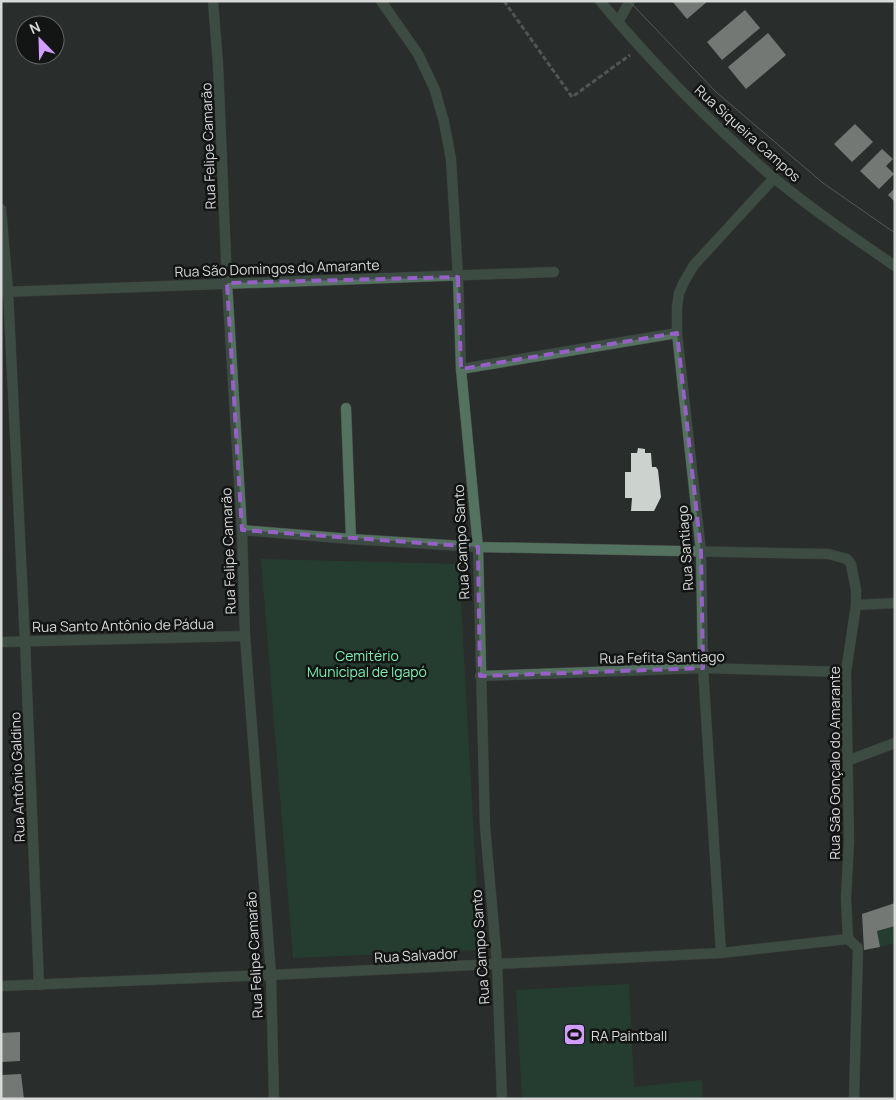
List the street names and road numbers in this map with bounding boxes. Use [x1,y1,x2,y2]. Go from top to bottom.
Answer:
street label: Rua Siqueira Campos [691,80,805,186]
street label: Rua Felipe Camarão [196,82,220,210]
street label: Rua São Domingos do Amarante [174,255,380,281]
street label: Rua Campo Santo [449,484,473,600]
street label: Rua Felipe Camarão [216,487,240,615]
street label: Rua Santiago [673,505,697,591]
street label: Rua Santo Antônio de Pádua [32,614,214,636]
street label: Rua Fefita Santiago [599,646,725,668]
street label: Rua São Gonçalo do Amarante [825,666,844,860]
street label: Rua Antônio Galdino [5,712,29,842]
street label: Rua Campo Santo [467,889,493,1005]
street label: Rua Felipe Camarão [241,891,267,1019]
street label: Rua Salvador [374,943,458,967]

